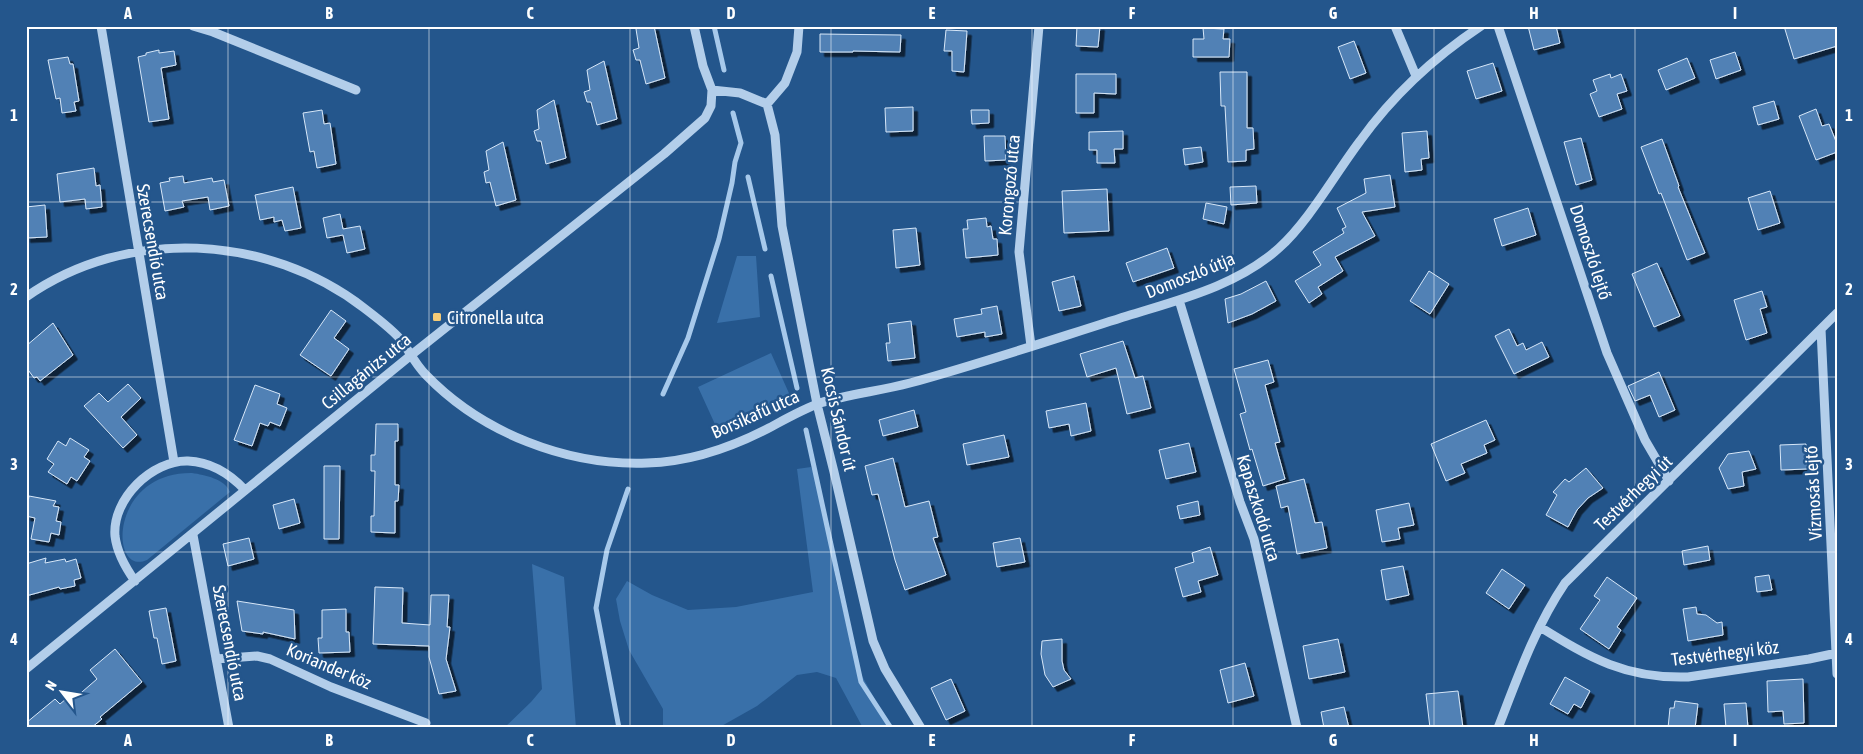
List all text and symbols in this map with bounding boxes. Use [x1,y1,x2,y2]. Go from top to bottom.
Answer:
text: A [123,4,132,22]
text: B [325,4,333,22]
text: C [526,4,534,22]
text: D [727,4,736,22]
text: E [929,4,936,22]
text: F [1129,4,1136,22]
text: G [1329,4,1338,22]
text: H [1529,4,1539,22]
text: I [1733,4,1737,22]
text: 1 [10,106,18,124]
text: 1 [1845,106,1853,124]
street label: Korongozó utca [994,134,1024,236]
street label: Szerecsendió utca [132,182,174,302]
street label: Domoszló lejtő [1566,202,1616,302]
street label: Domoszló útja [1142,248,1238,302]
text: 2 [10,280,18,298]
text: 2 [1845,280,1853,298]
place label: Citronella utca [447,307,544,328]
marker: Citronella utca [431,311,443,323]
street label: Csillagánizs utca [317,328,415,414]
street label: Kocsis Sándor út [817,365,861,473]
street label: Borsikafű utca [708,385,802,443]
street label: Vízmosás lejtő [1800,445,1826,541]
street label: Testvérhegyi út [1590,451,1676,535]
street label: Kapaszkodó utca [1233,452,1285,564]
text: 3 [10,455,18,473]
text: 3 [1845,455,1853,473]
street label: Szerecsendió utca [208,583,252,703]
text: 4 [9,630,18,648]
text: 4 [1844,630,1853,648]
street label: Testvérhegyi köz [1670,636,1781,670]
street label: Koriander köz [283,639,375,694]
north arrow [38,666,88,716]
text: N [42,678,60,693]
text: A [123,731,132,749]
text: B [325,731,333,749]
text: C [526,731,534,749]
text: D [727,731,736,749]
text: E [929,731,936,749]
text: F [1129,731,1136,749]
text: G [1329,731,1338,749]
text: H [1529,731,1539,749]
text: I [1733,731,1737,749]

